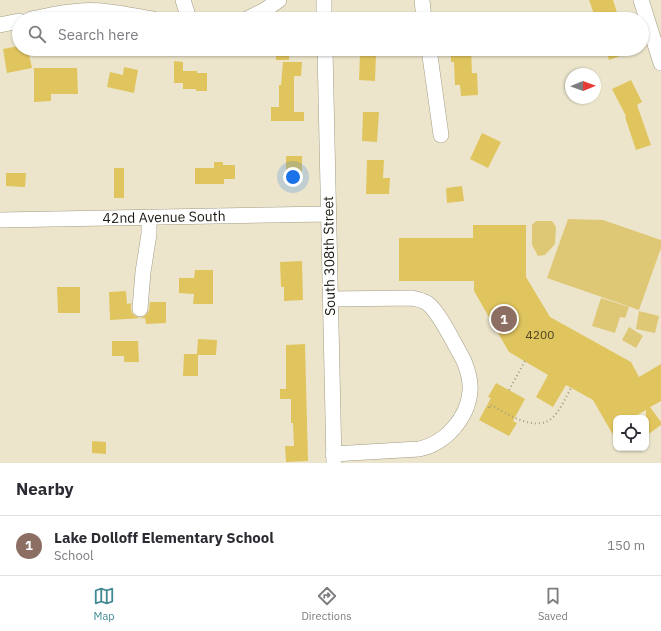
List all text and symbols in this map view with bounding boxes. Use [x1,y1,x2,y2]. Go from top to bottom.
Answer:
search box [12,12,649,56]
icon: search [26,23,48,45]
text: Search here [58,25,138,44]
north arrow [565,68,601,104]
your location [283,167,303,187]
street label: South 308th Street [319,196,339,316]
street label: 42nd Avenue South [102,207,226,227]
pin: 1 [491,304,517,334]
house number: 4200 [526,327,554,342]
map controls [613,415,649,451]
button: locate [613,415,649,451]
text: Nearby [16,478,74,500]
text: Lake Dolloff Elementary School [54,528,274,547]
text: 1 [25,537,33,554]
text: 150 m [607,537,645,554]
text: School [54,547,94,564]
tab: Map [93,585,115,623]
tab: Directions [301,585,352,623]
tab: Saved [538,585,568,623]

